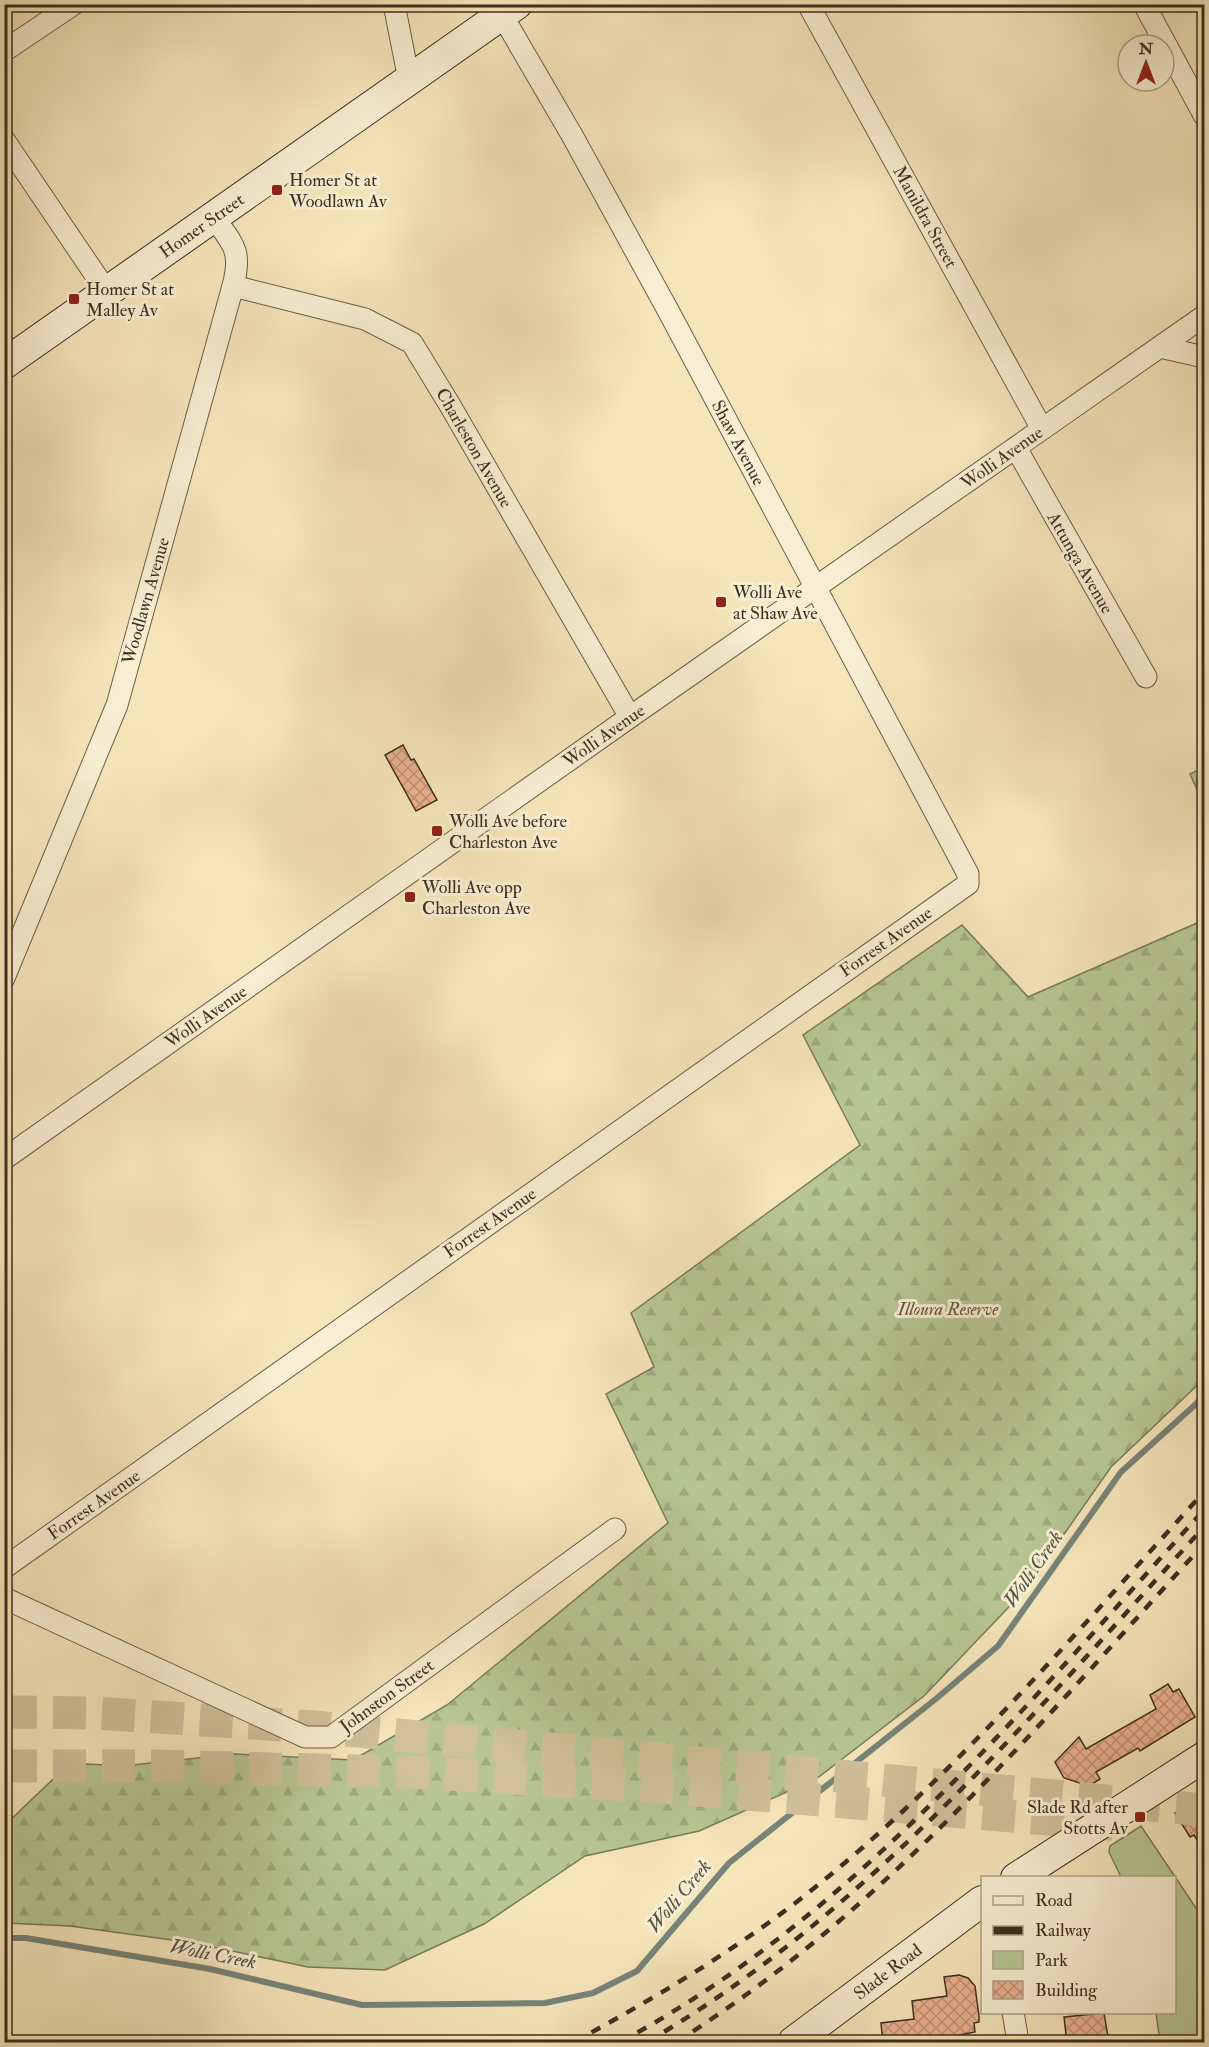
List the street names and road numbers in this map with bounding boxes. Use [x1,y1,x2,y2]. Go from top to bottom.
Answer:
street label: Manildra Street [887,162,963,272]
street label: Homer Street [155,188,249,264]
street label: Charleston Avenue [430,384,518,512]
street label: Shaw Avenue [706,396,770,490]
street label: Wolli Avenue [956,421,1048,495]
street label: Attunga Avenue [1041,507,1119,618]
street label: Woodlawn Avenue [117,534,175,668]
street label: Wolli Avenue [558,699,650,773]
street label: Forrest Avenue [835,901,937,982]
street label: Wolli Avenue [160,980,252,1054]
street label: Forrest Avenue [439,1182,541,1263]
street label: Forrest Avenue [43,1464,145,1545]
street label: Johnston Street [334,1654,439,1739]
street label: Slade Road [849,1939,927,2005]

